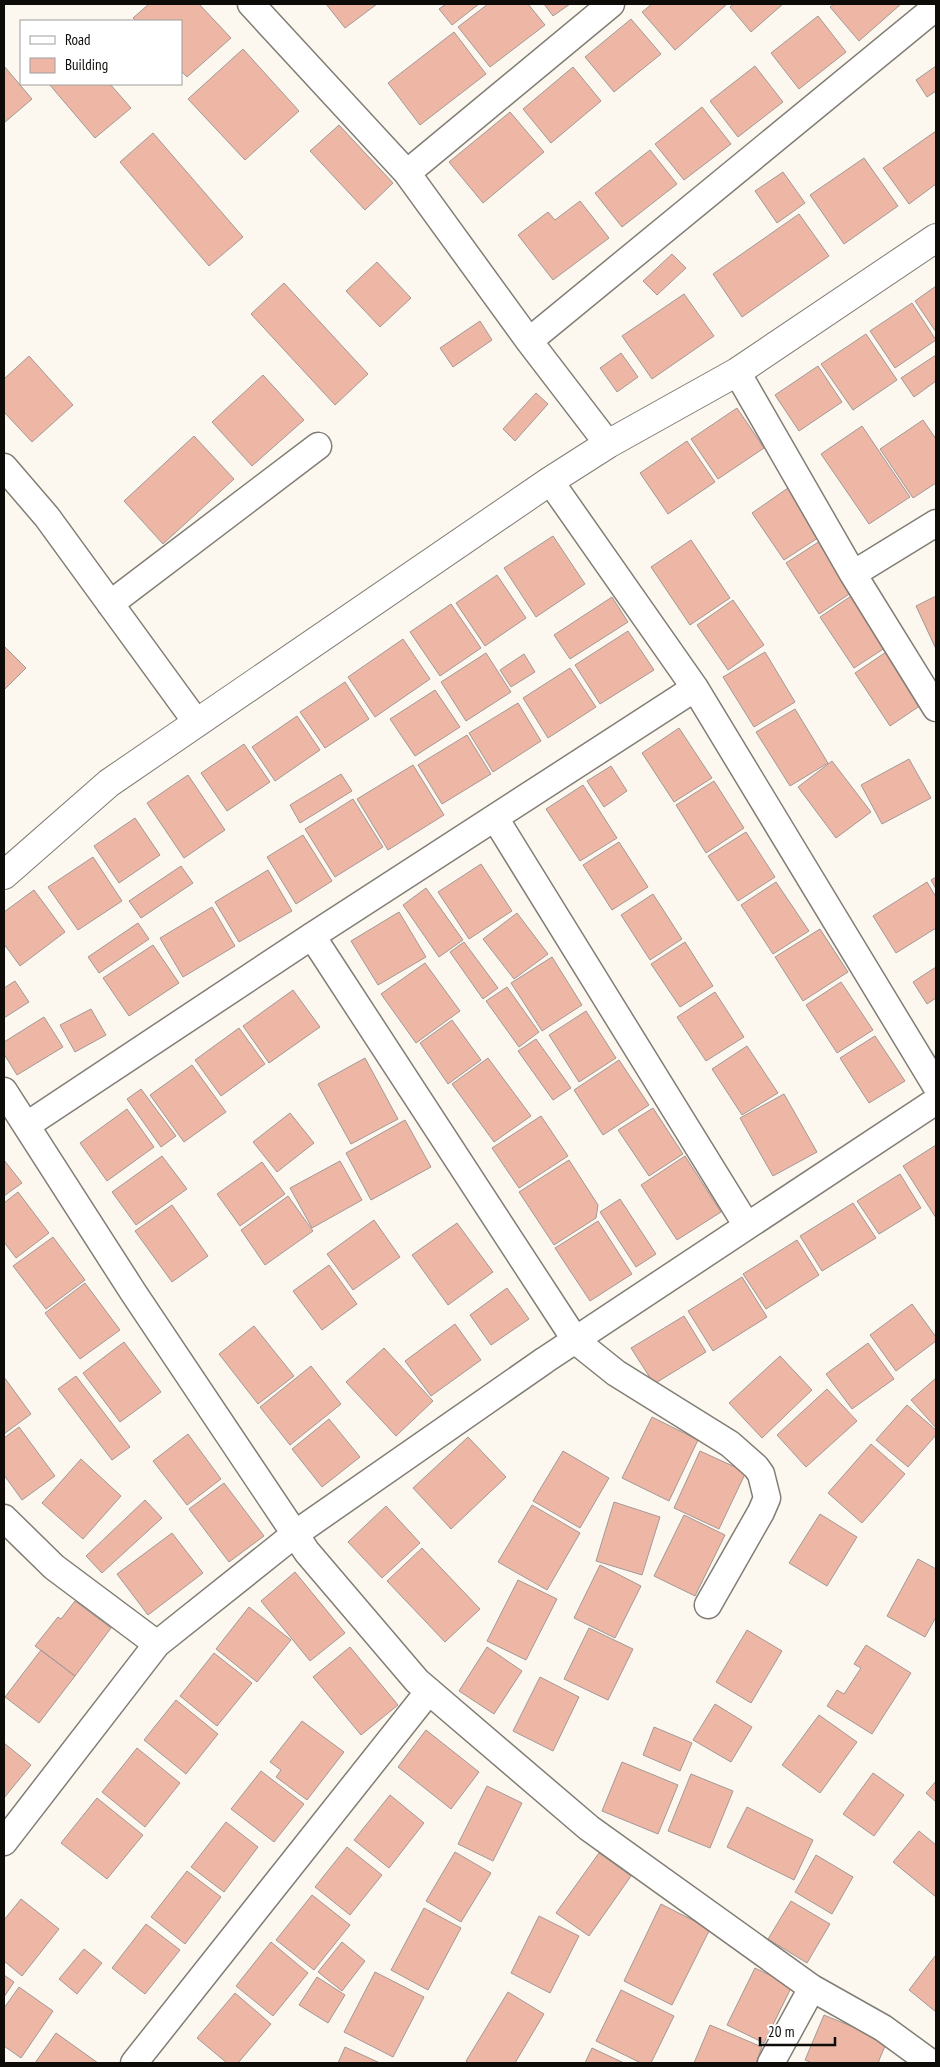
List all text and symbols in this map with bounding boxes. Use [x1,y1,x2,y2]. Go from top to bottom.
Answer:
legend [20,20,182,85]
text: Road [65,30,91,49]
text: Building [65,55,108,74]
scale bar [760,2014,835,2046]
text: 20 m [768,2022,794,2041]

